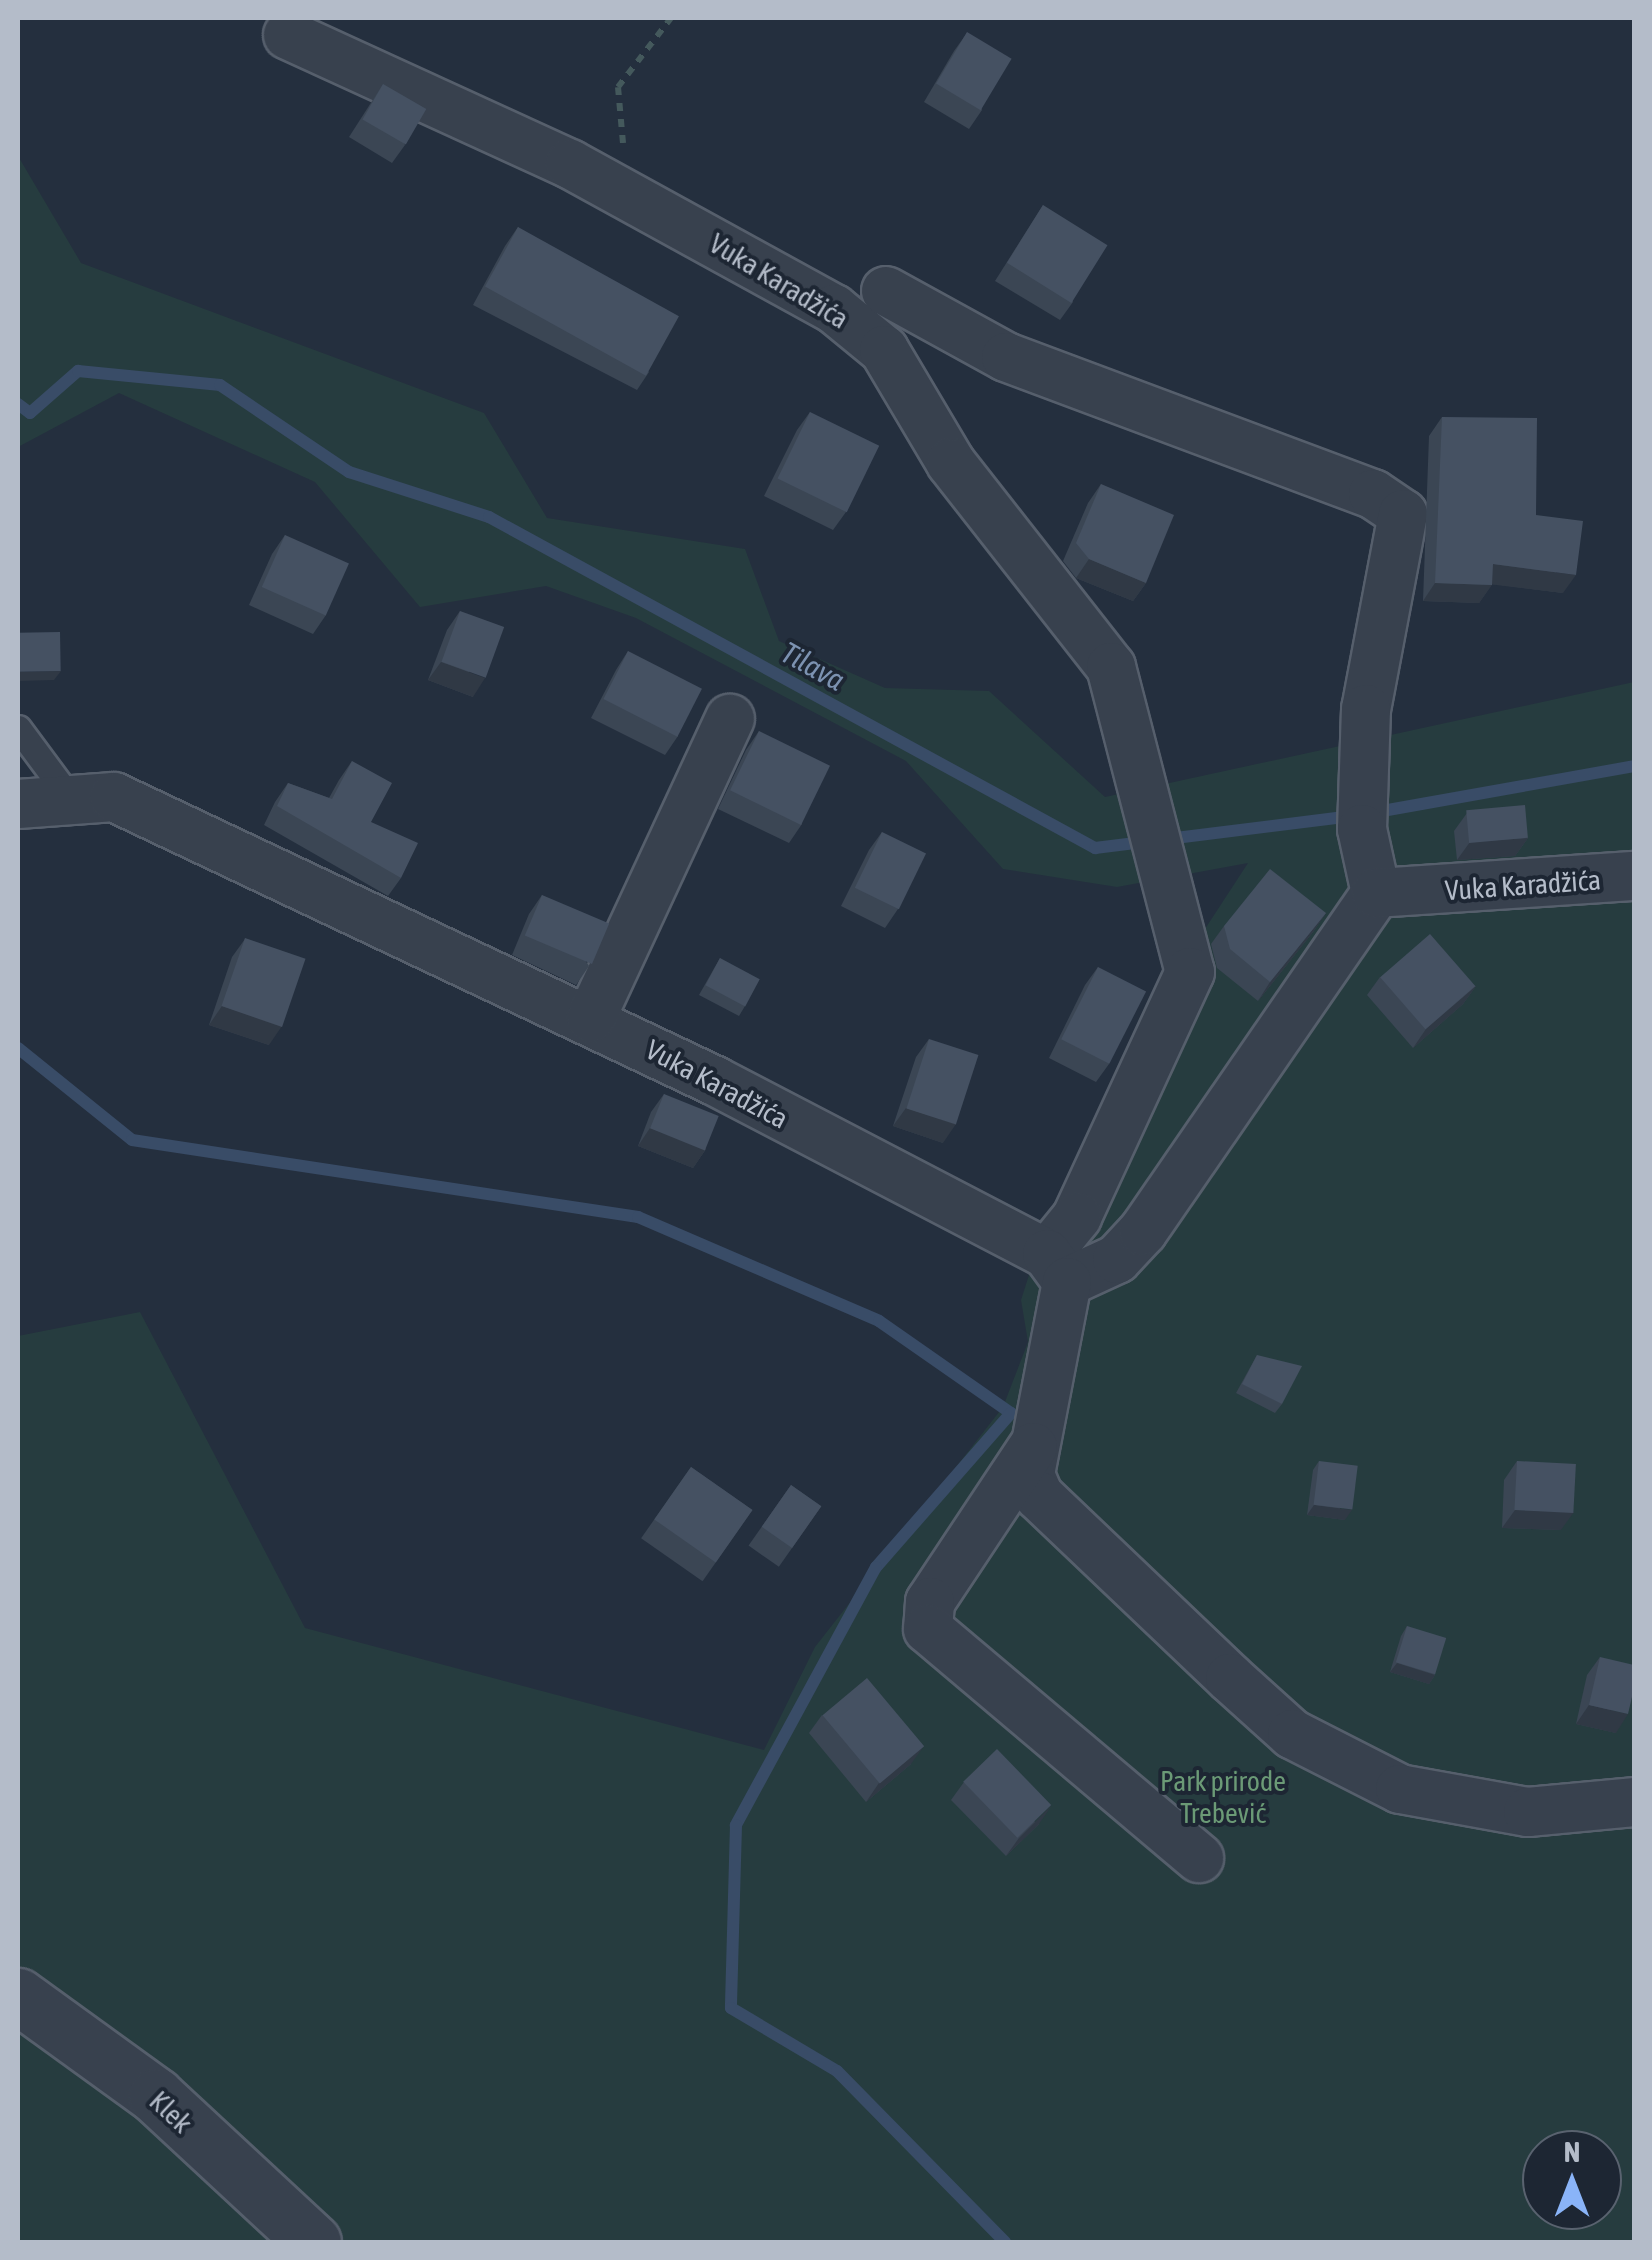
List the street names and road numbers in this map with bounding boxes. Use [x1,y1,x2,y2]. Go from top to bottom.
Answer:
street label: Vuka Karadžića [703,226,855,336]
street label: Vuka Karadžića [1444,863,1602,907]
street label: Vuka Karadžića [640,1033,794,1135]
street label: Klek [143,2084,199,2140]

